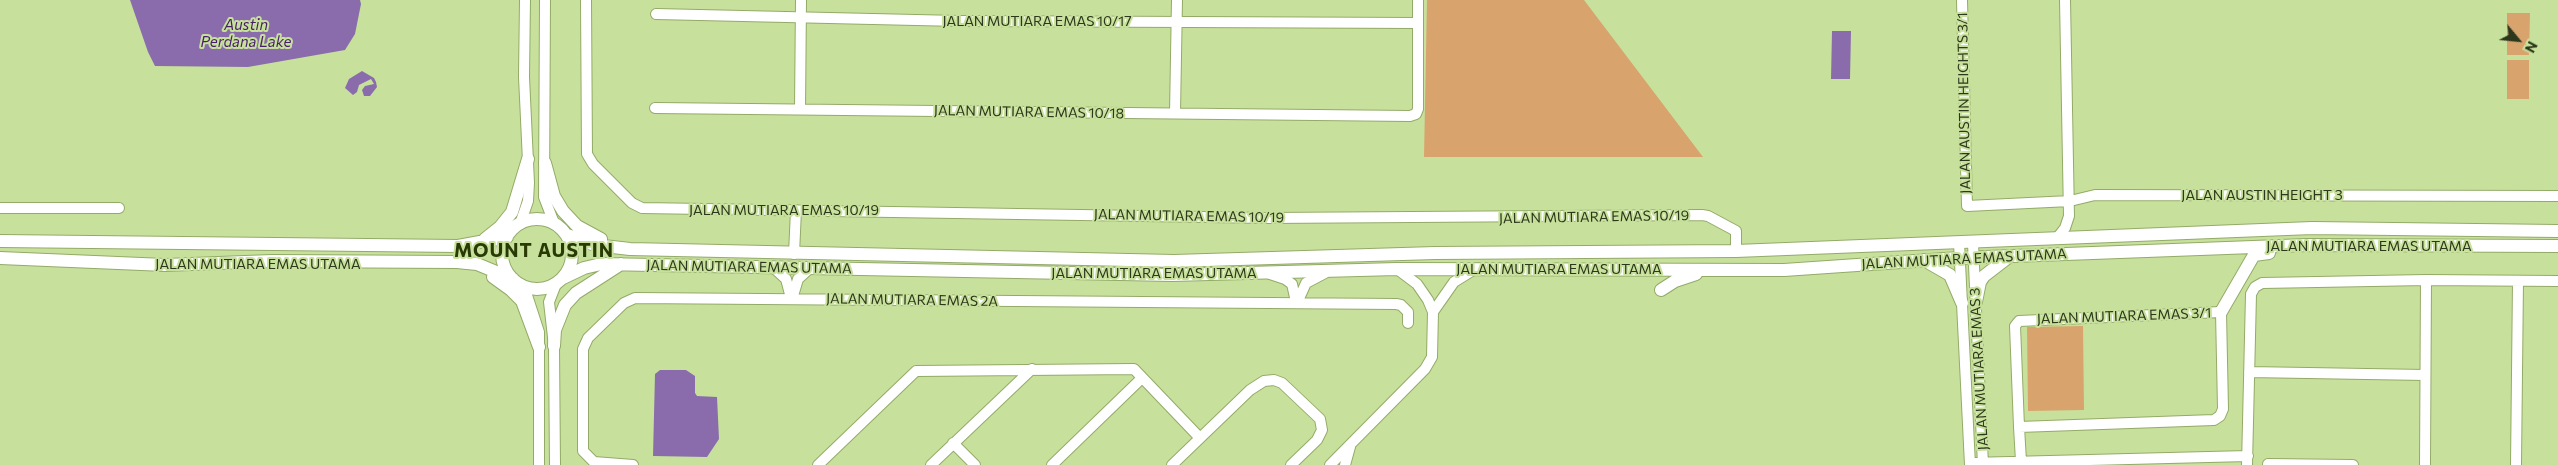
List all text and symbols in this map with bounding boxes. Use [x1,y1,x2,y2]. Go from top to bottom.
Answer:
street label: JALAN AUSTIN HEIGHTS 3/1 [1954,12,1974,194]
street label: JALAN MUTIARA EMAS 10/17 [942,13,1132,29]
north arrow [2493,15,2543,65]
water label: Austin Perdana Lake [201,16,291,51]
text: N [2522,39,2542,56]
street label: JALAN MUTIARA EMAS 10/18 [934,102,1124,122]
street label: JALAN AUSTIN HEIGHT 3 [2181,187,2343,203]
street label: JALAN MUTIARA EMAS 10/19 [689,202,879,218]
street label: JALAN MUTIARA EMAS 10/19 [1094,206,1284,226]
street label: JALAN MUTIARA EMAS 10/19 [1499,207,1689,227]
street label: JALAN MUTIARA EMAS UTAMA [2266,238,2472,254]
district label: MOUNT AUSTIN [453,240,615,262]
street label: JALAN MUTIARA EMAS UTAMA [1861,245,2067,273]
street label: JALAN MUTIARA EMAS UTAMA [155,256,361,272]
street label: JALAN MUTIARA EMAS UTAMA [646,257,852,277]
street label: JALAN MUTIARA EMAS UTAMA [1456,261,1662,277]
street label: JALAN MUTIARA EMAS UTAMA [1051,265,1257,281]
street label: JALAN MUTIARA EMAS 3 [1966,287,1992,451]
street label: JALAN MUTIARA EMAS 2A [826,290,998,310]
street label: JALAN MUTIARA EMAS 3/1 [2036,305,2212,327]

